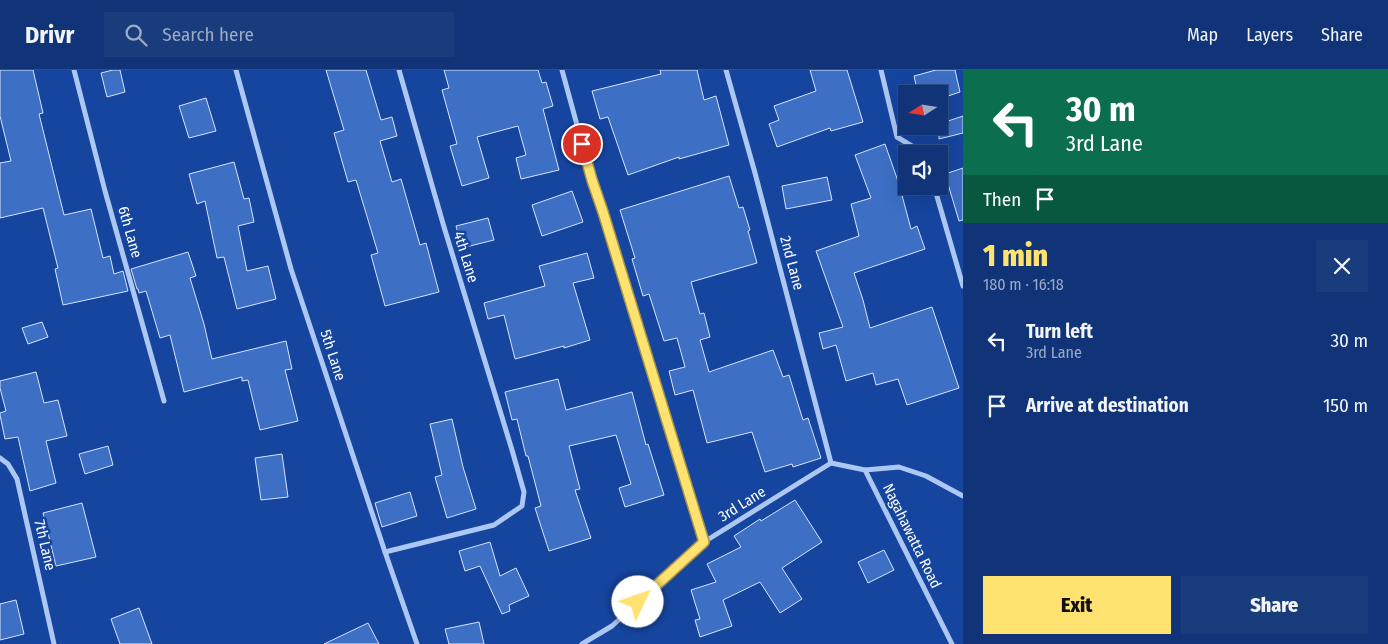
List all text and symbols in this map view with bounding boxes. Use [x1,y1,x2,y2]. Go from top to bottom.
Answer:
search box [104,12,454,57]
text: Drivr [25,21,74,49]
icon: search [122,21,150,49]
text: Search here [162,23,254,46]
text: Map [1187,24,1218,46]
text: Layers [1246,24,1293,46]
text: Share [1321,24,1363,46]
north arrow [898,85,948,135]
map controls [898,85,948,195]
text: 30 m [1066,88,1136,130]
icon: left [983,90,1048,155]
pin [561,123,603,165]
icon: arrive [568,130,596,158]
text: 3rd Lane [1066,130,1143,157]
button: sound [898,145,948,195]
icon: arrive [1031,185,1059,213]
text: Then [983,188,1021,211]
street label: 6th Lane [114,204,146,260]
street label: 4th Lane [450,229,482,285]
street label: 2nd Lane [776,234,808,292]
text: 1 min [983,238,1048,274]
button: close [1316,240,1368,292]
text: 180 m · 16:18 [983,275,1064,294]
text: Turn left [1026,320,1093,343]
street label: 5th Lane [316,327,350,383]
icon: left [983,327,1011,355]
text: 30 m [1330,329,1368,352]
text: 3rd Lane [1026,343,1082,362]
icon: arrive [983,392,1011,420]
text: Arrive at destination [1026,394,1189,417]
text: 150 m [1323,394,1368,417]
street label: Nagahawatta Road [879,481,945,591]
street label: 3rd Lane [715,482,769,526]
street label: 7th Lane [30,518,60,572]
position arrow [611,575,663,627]
button: Exit [983,576,1171,634]
button: Share [1181,576,1368,634]

